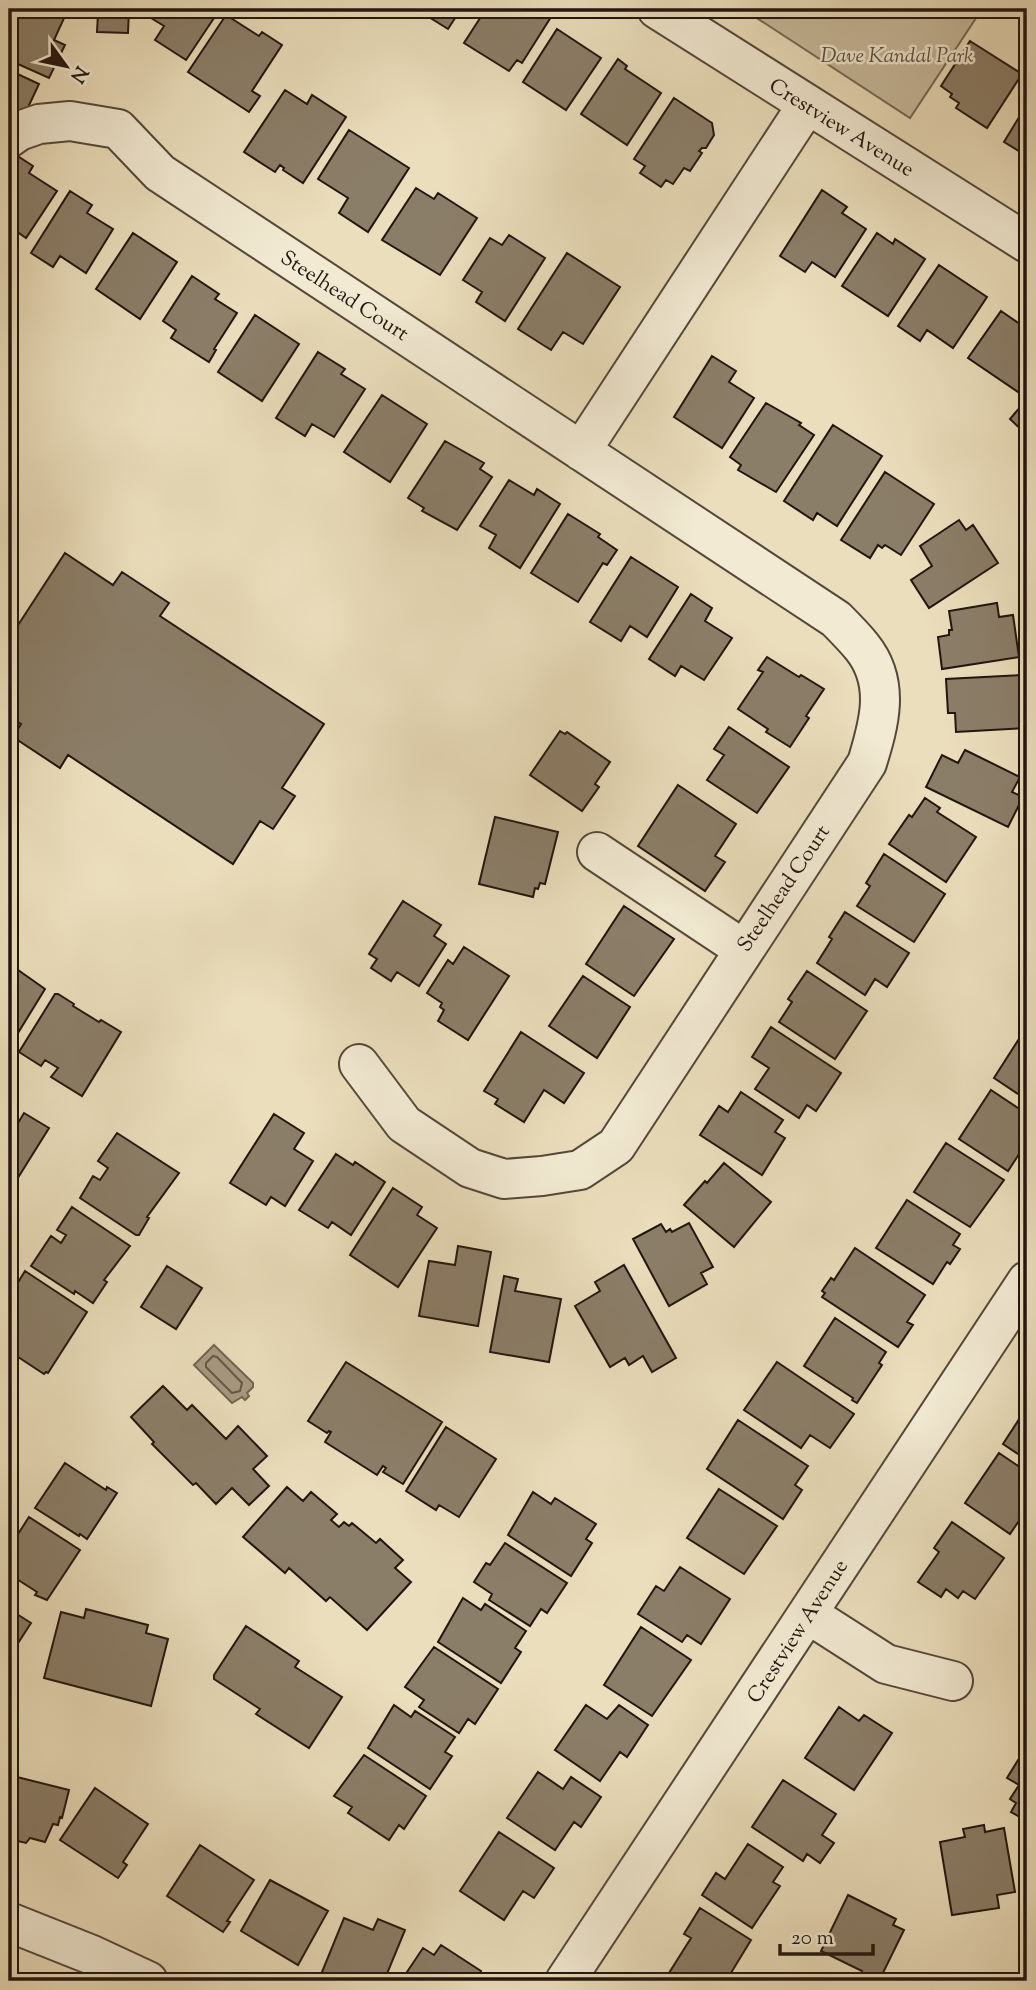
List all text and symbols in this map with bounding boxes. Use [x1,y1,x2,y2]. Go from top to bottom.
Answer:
north arrow [32,32,102,102]
park label: Dave Kandal Park [820,42,974,72]
text: N [63,60,94,88]
street label: Crestview Avenue [762,72,919,186]
street label: Steelhead Court [274,244,414,349]
street label: Steelhead Court [731,820,838,959]
street label: Crestview Avenue [741,1554,857,1710]
scale bar [780,1913,873,1957]
text: 20 m [791,1924,834,1954]

